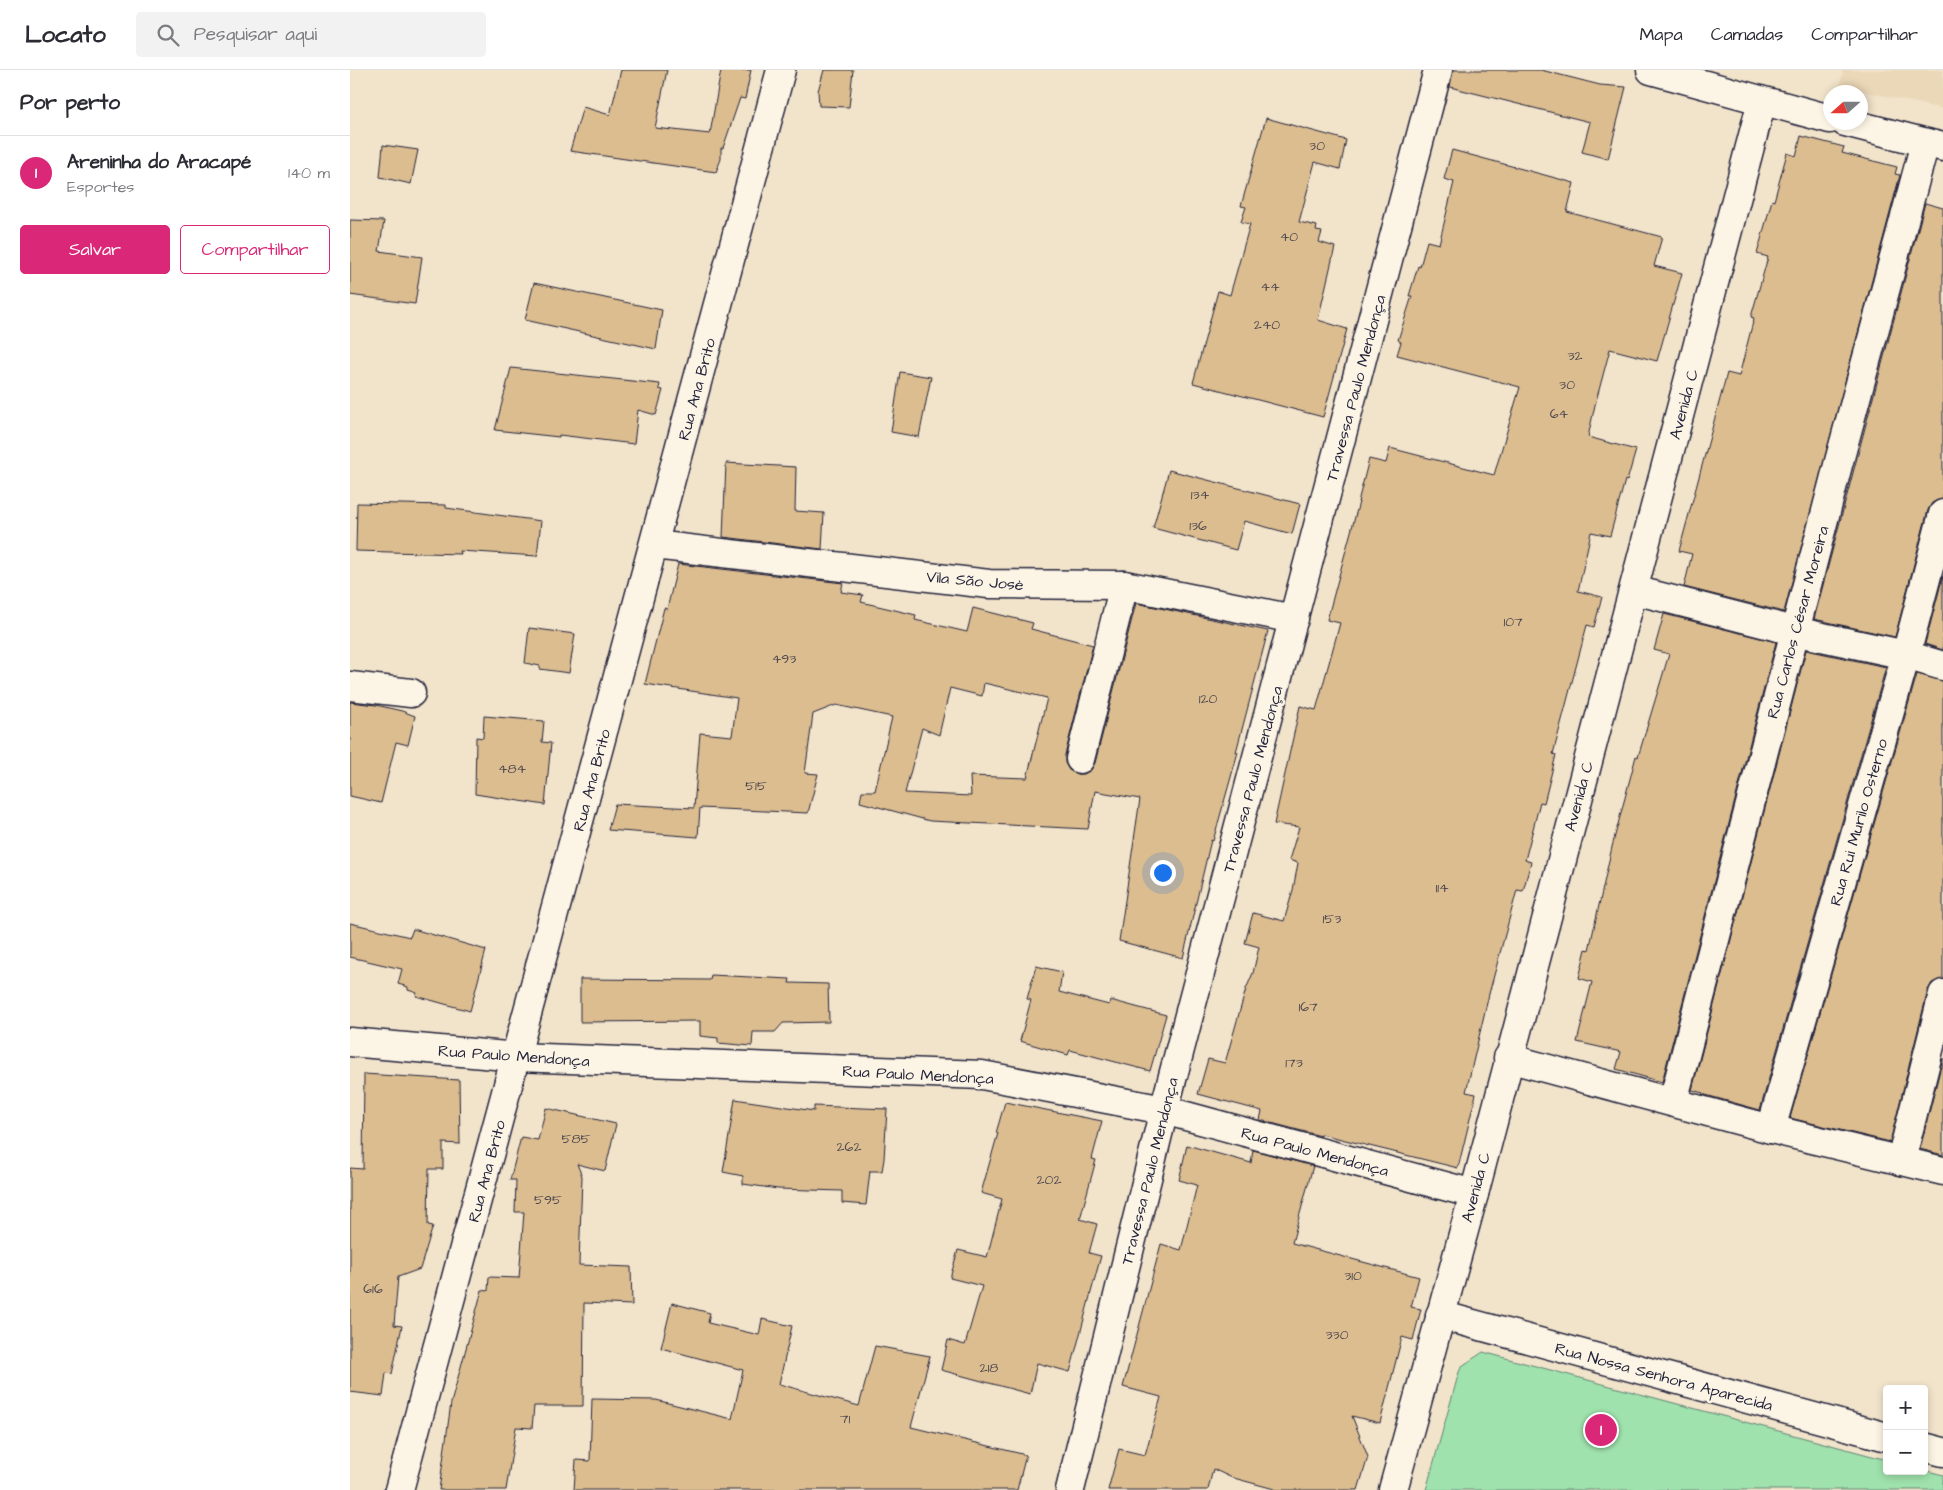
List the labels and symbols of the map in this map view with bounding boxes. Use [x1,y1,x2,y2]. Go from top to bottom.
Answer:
north arrow [1823,85,1868,130]
house number: 30 [1309,136,1325,156]
house number: 40 [1280,227,1298,247]
house number: 44 [1260,277,1280,297]
street label: Travessa Paulo Mendonça [1320,293,1391,484]
house number: 240 [1254,315,1280,335]
street label: Rua Ana Brito [673,336,721,443]
house number: 32 [1567,346,1583,366]
street label: Avenida C [1664,367,1704,442]
house number: 30 [1559,375,1575,395]
house number: 64 [1550,404,1569,424]
house number: 134 [1191,485,1210,505]
house number: 136 [1189,516,1207,536]
street label: Rua Carlos César Moreira [1762,523,1834,721]
street label: Vila São Josè [925,566,1025,596]
house number: 107 [1503,612,1523,632]
house number: 493 [772,649,796,669]
street label: Travessa Paulo Mendonça [1217,684,1288,875]
house number: 120 [1199,689,1217,709]
street label: Rua Ana Brito [568,727,616,834]
street label: Rua Rui Murilo Osterno [1825,736,1893,908]
house number: 484 [498,759,527,779]
street label: Avenida C [1559,759,1599,834]
house number: 515 [745,776,767,796]
your location [1150,860,1176,886]
house number: 114 [1435,878,1449,898]
house number: 153 [1323,909,1341,929]
house number: 167 [1298,997,1318,1017]
street label: Rua Paulo Mendonça [437,1040,590,1072]
house number: 173 [1285,1053,1303,1073]
street label: Rua Paulo Mendonça [842,1060,994,1090]
street label: Travessa Paulo Mendonça [1116,1075,1184,1267]
street label: Rua Ana Brito [463,1118,511,1225]
street label: Rua Paulo Mendonça [1239,1122,1391,1182]
house number: 585 [562,1129,591,1149]
house number: 262 [837,1137,861,1157]
street label: Avenida C [1456,1150,1496,1225]
house number: 202 [1037,1170,1061,1190]
house number: 595 [534,1190,562,1210]
house number: 310 [1344,1266,1362,1286]
house number: 616 [363,1279,383,1299]
house number: 330 [1325,1325,1349,1345]
street label: Rua Nossa Senhora Aparecida [1552,1337,1775,1417]
house number: 218 [980,1358,998,1378]
house number: 71 [840,1409,850,1429]
pin: 1 [1585,1411,1617,1449]

